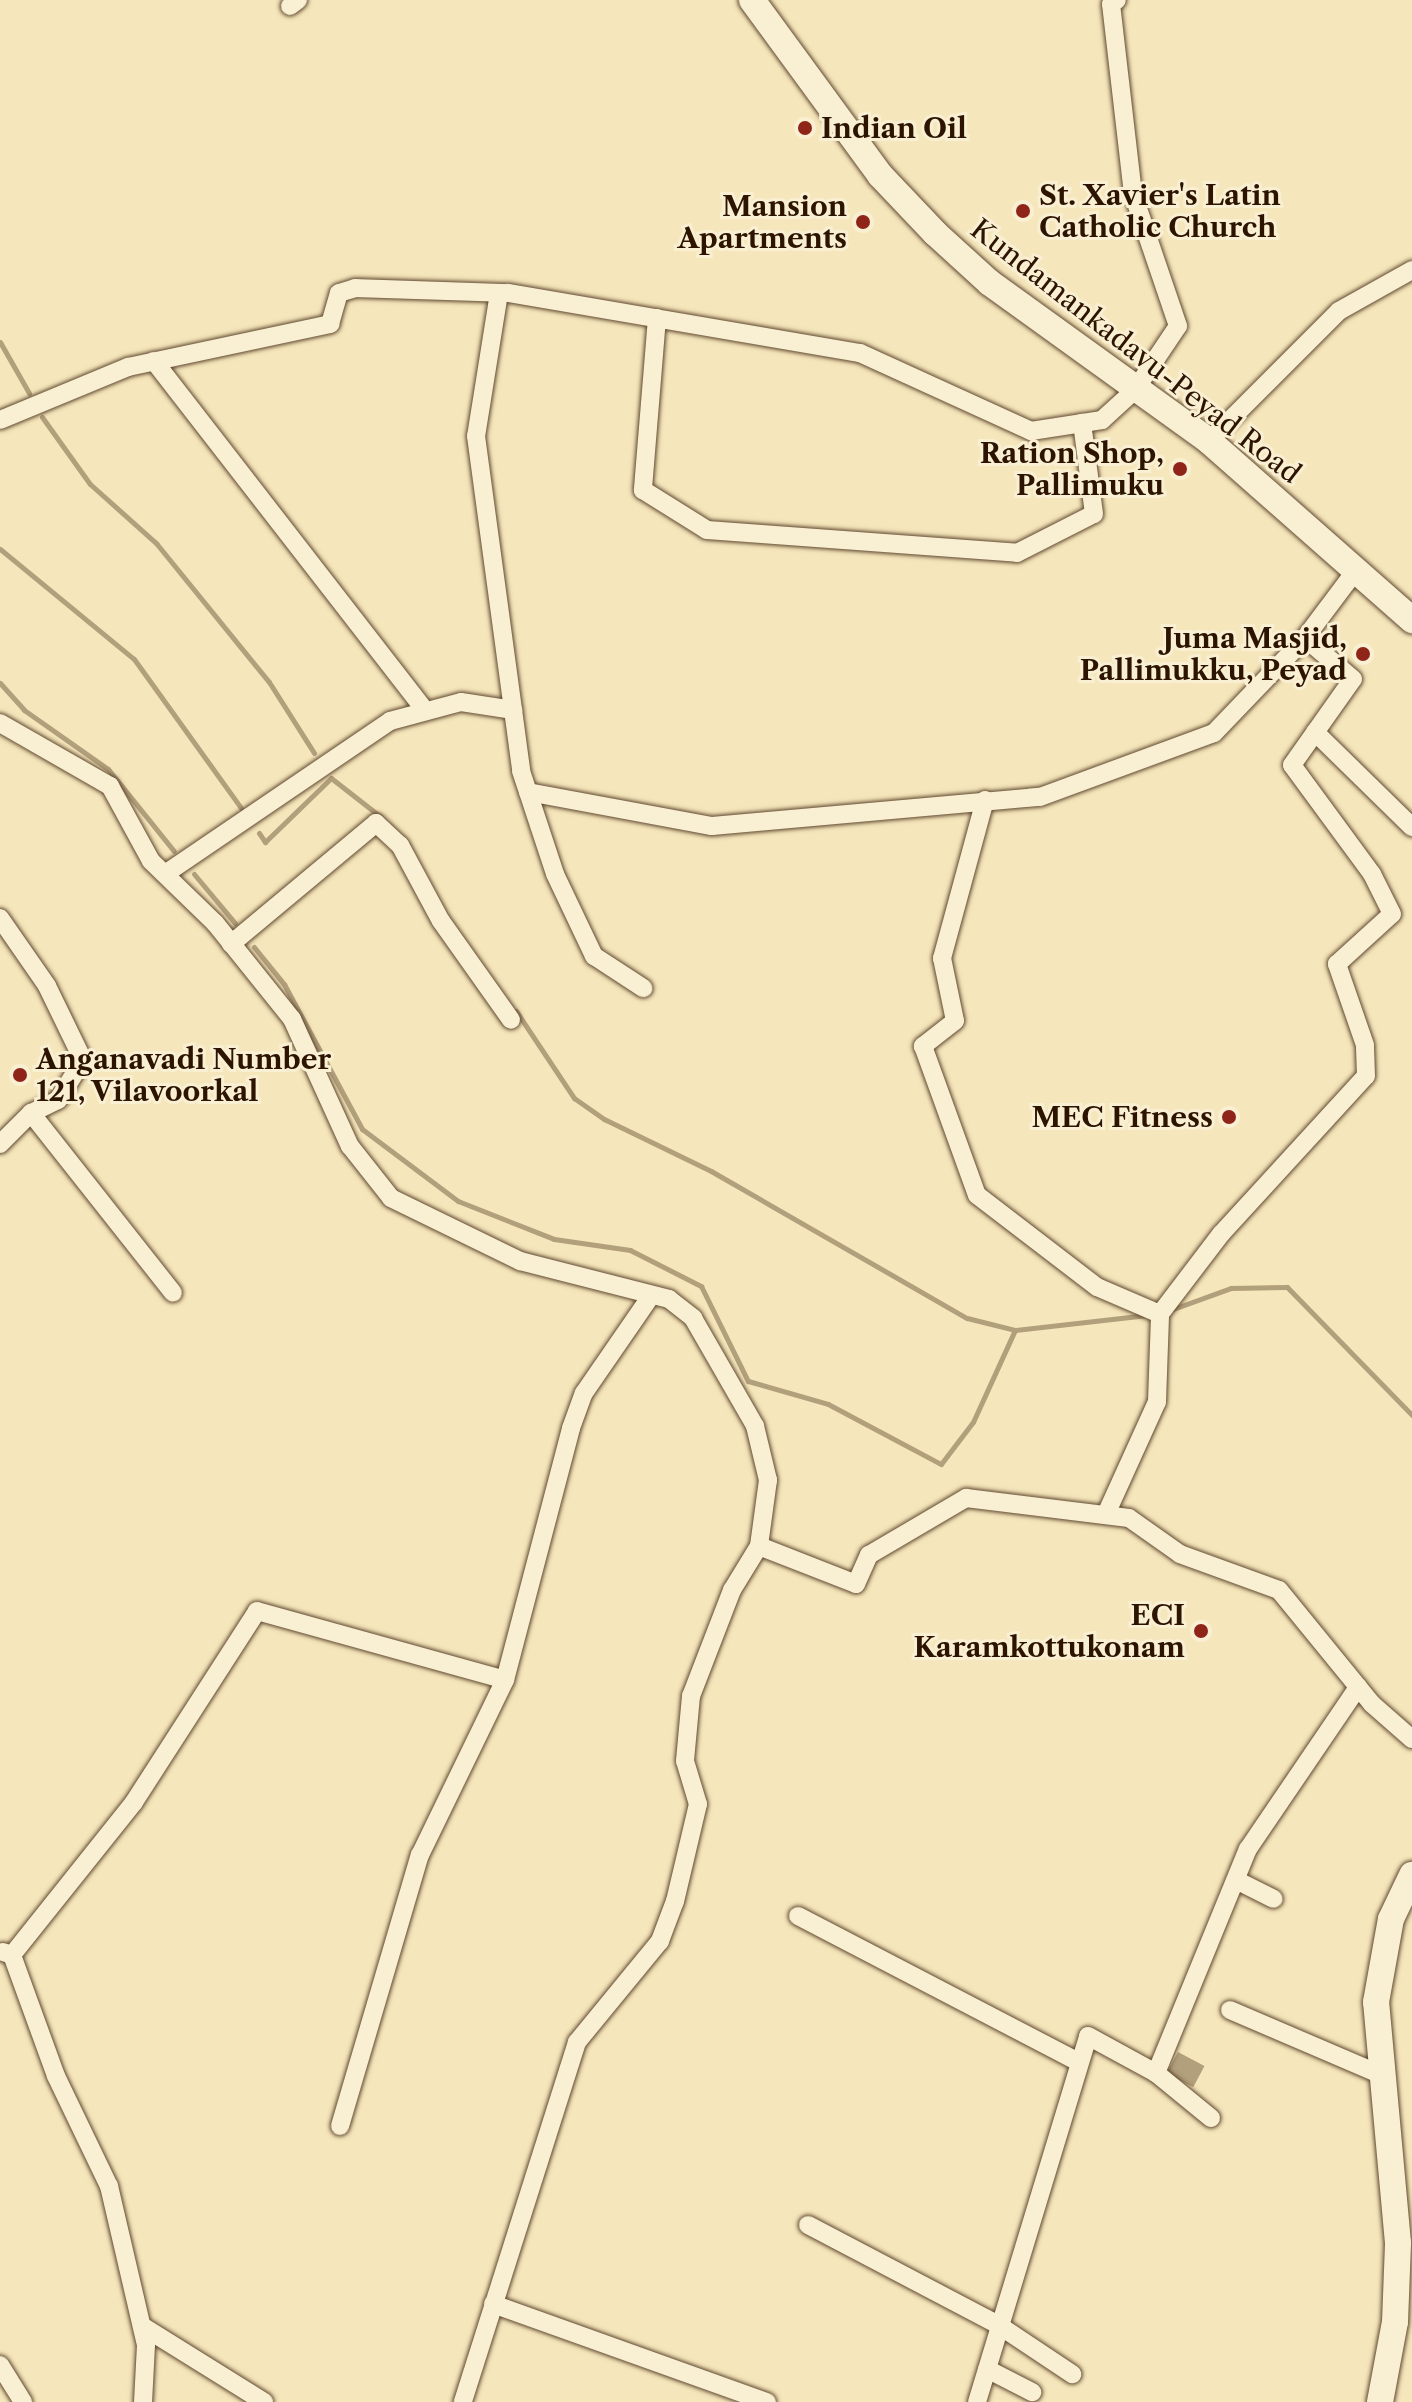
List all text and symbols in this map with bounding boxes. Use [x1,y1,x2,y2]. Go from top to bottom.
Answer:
place label: Indian Oil [821,111,967,145]
marker: Indian Oil [796,119,814,137]
place label: St. Xavier's Latin Catholic Church [1039,178,1281,244]
place label: Mansion Apartments [677,189,847,255]
marker: St. Xavier's Latin Catholic Church [1014,202,1032,220]
street label: Kundamankadavu-Peyad Road [964,212,1308,490]
marker: Mansion Apartments [854,213,872,231]
place label: Ration Shop, Pallimuku [980,436,1164,502]
marker: Ration Shop, Pallimuku [1171,460,1189,478]
place label: Juma Masjid, Pallimukku, Peyad [1080,621,1347,687]
marker: Juma Masjid, Pallimukku, Peyad [1354,645,1372,663]
place label: Anganavadi Number 121, Vilavoorkal [36,1042,331,1108]
marker: Anganavadi Number 121, Vilavoorkal [11,1066,29,1084]
place label: MEC Fitness [1031,1100,1213,1134]
marker: MEC Fitness [1220,1108,1238,1126]
place label: ECI Karamkottukonam [913,1598,1185,1664]
marker: ECI Karamkottukonam [1192,1622,1210,1640]

